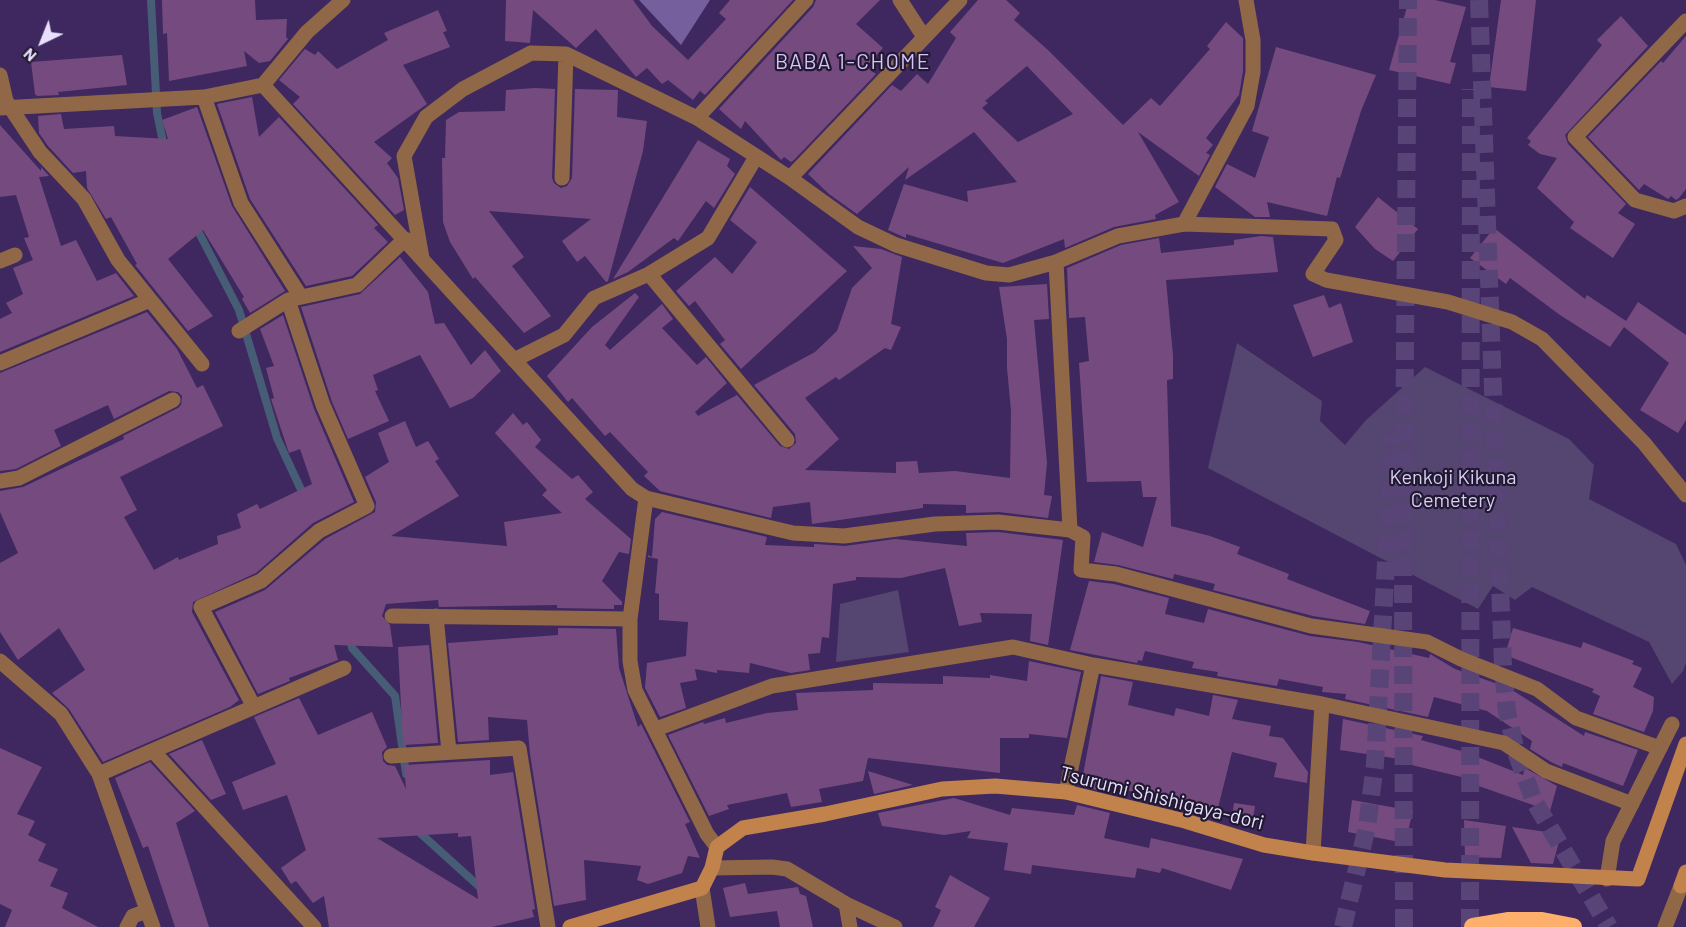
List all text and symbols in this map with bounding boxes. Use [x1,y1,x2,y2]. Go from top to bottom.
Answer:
north arrow [12,12,72,72]
text: N [19,45,40,66]
district label: BABA 1-CHOME [775,49,931,75]
park label: Kenkoji Kikuna Cemetery [1390,465,1516,512]
street label: Tsurumi Shishigaya-dori [1057,761,1267,835]

